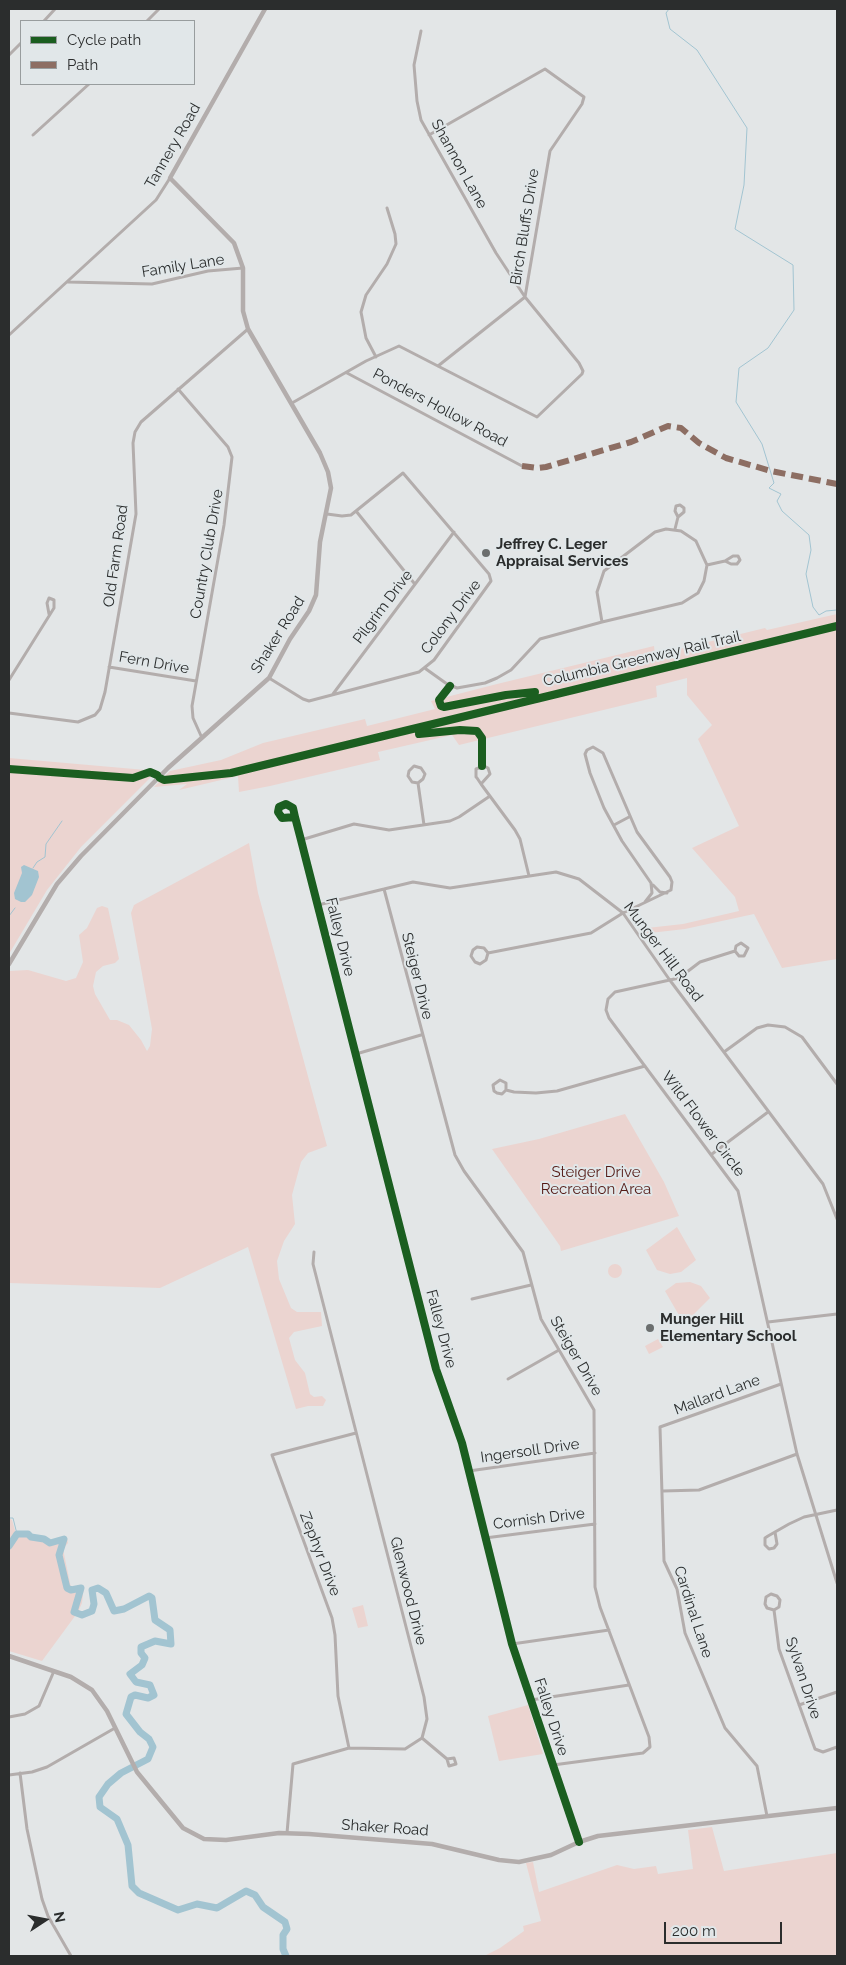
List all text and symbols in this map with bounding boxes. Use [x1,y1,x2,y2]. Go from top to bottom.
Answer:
legend [20,20,195,85]
text: Cycle path [67,31,141,49]
text: Path [67,56,98,74]
street label: Tannery Road [141,100,205,192]
street label: Shannon Lane [427,116,491,212]
street label: Birch Bluffs Drive [507,167,543,287]
street label: Family Lane [140,251,226,281]
street label: Ponders Hollow Road [370,365,510,451]
street label: Country Club Drive [187,488,227,620]
street label: Old Farm Road [100,504,132,608]
place label: Jeffrey C. Leger Appraisal Services [496,535,629,570]
marker: Jeffrey C. Leger Appraisal Services [480,547,492,559]
street label: Pilgrim Drive [349,566,417,648]
street label: Colony Drive [417,576,485,658]
street label: Shaker Road [247,593,309,677]
street label: Columbia Greenway Rail Trail [542,628,742,690]
street label: Fern Drive [118,648,190,678]
street label: Falley Drive [322,896,358,978]
street label: Munger Hill Road [620,899,706,1005]
street label: Steiger Drive [398,931,436,1021]
street label: Wild Flower Circle [658,1068,748,1180]
park label: Steiger Drive Recreation Area [541,1163,651,1198]
street label: Falley Drive [422,1288,460,1370]
place label: Munger Hill Elementary School [660,1310,796,1345]
street label: Steiger Drive [546,1313,606,1399]
marker: Munger Hill Elementary School [644,1322,656,1334]
street label: Mallard Lane [672,1371,762,1419]
street label: Ingersoll Drive [479,1435,581,1467]
street label: Cornish Drive [492,1504,586,1534]
street label: Zephyr Drive [296,1509,344,1599]
street label: Glenwood Drive [386,1535,430,1647]
street label: Cardinal Lane [670,1564,716,1660]
street label: Sylvan Drive [781,1635,825,1721]
street label: Falley Drive [530,1676,572,1758]
street label: Shaker Road [341,1816,429,1840]
north arrow [20,1895,70,1945]
text: N [51,1910,69,1924]
scale bar [666,1912,784,1944]
text: 200 m [672,1922,716,1940]

